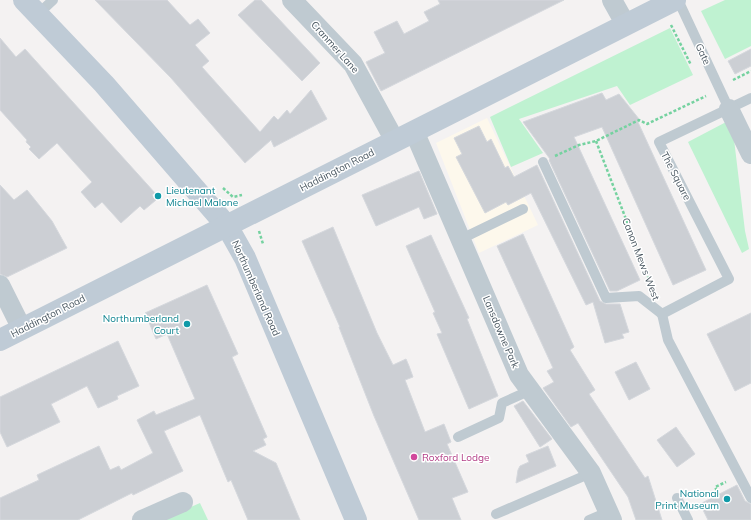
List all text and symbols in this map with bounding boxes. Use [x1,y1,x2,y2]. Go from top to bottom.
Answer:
street label: Cranmer Lane [308,18,362,76]
street label: Gate [692,41,714,67]
street label: Haddington Road [297,146,377,194]
street label: The Square [658,149,694,203]
place label: Lieutenant Michael Malone [166,184,238,209]
marker: Lieutenant Michael Malone [153,191,163,201]
street label: Canon Mews West [619,216,663,303]
street label: Northumberland Road [229,238,283,338]
street label: Haddington Road [8,292,88,340]
street label: Lansdowne Park [480,294,522,371]
place label: Northumberland Court [103,312,179,337]
marker: Northumberland Court [182,319,192,329]
place label: Roxford Lodge [422,451,489,464]
marker: Roxford Lodge [409,452,419,462]
place label: National Print Museum [655,487,719,512]
marker: National Print Museum [722,494,732,504]

